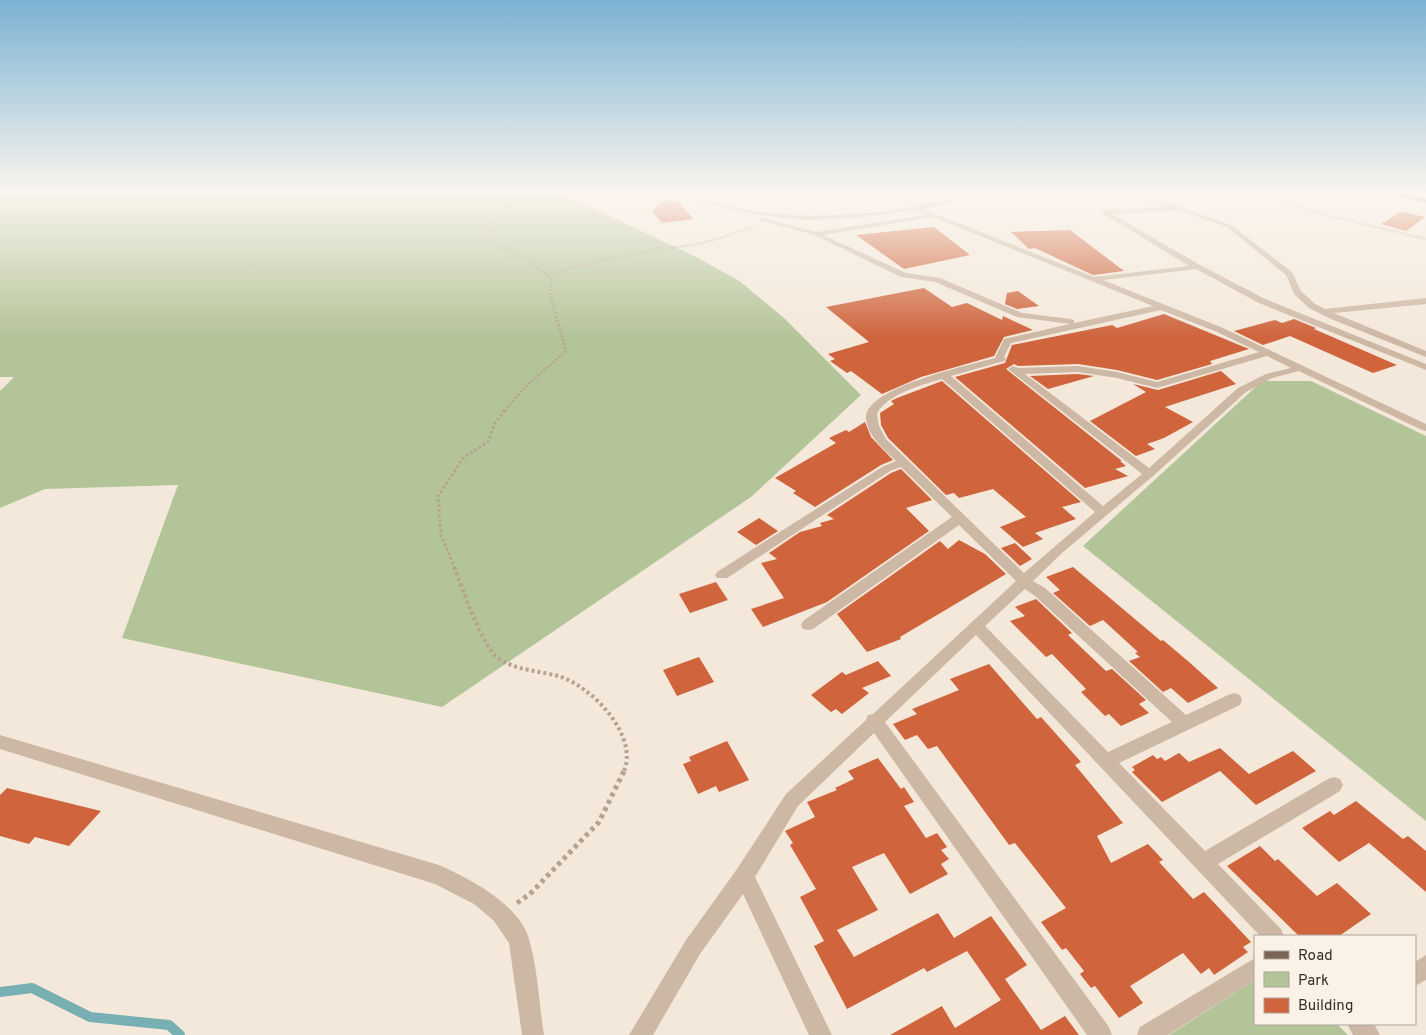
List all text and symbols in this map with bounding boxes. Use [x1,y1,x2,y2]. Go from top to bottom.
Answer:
legend [1254,935,1416,1025]
text: Road [1298,947,1333,966]
text: Park [1298,972,1329,991]
text: Building [1298,997,1353,1016]

